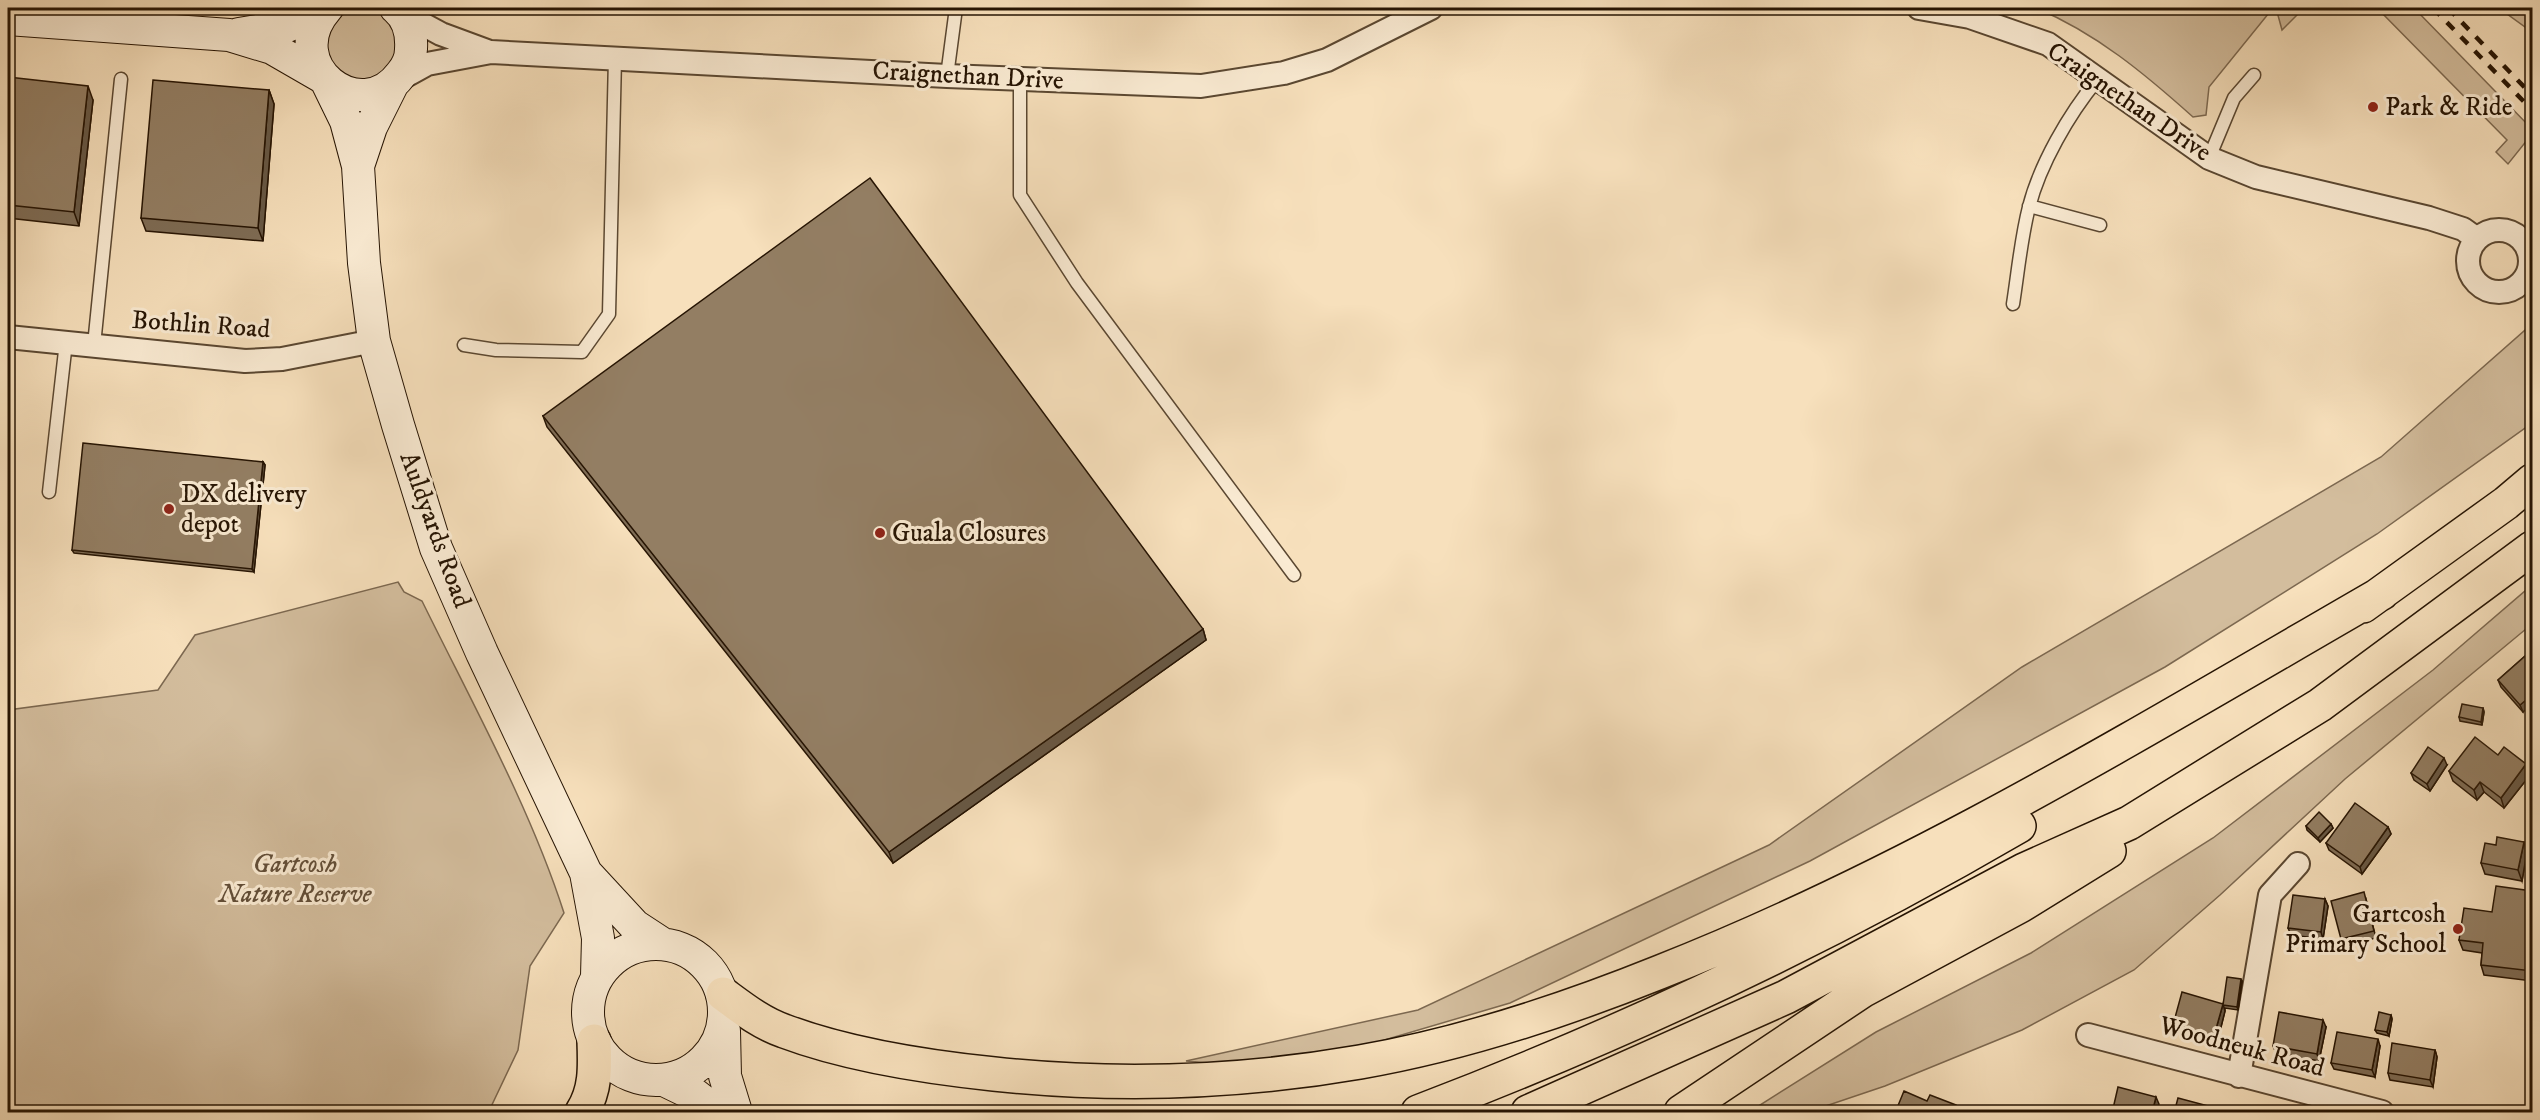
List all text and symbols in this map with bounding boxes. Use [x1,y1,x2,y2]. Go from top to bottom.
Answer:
street label: Craignethan Drive [2040,35,2218,169]
street label: Craignethan Drive [871,55,1065,97]
place label: Park & Ride [2385,91,2512,124]
marker: Park & Ride [2366,100,2380,114]
street label: Bothlin Road [131,304,271,346]
street label: Auldyards Road [391,447,479,613]
place label: DX delivery depot [181,478,307,541]
marker: DX delivery depot [162,502,176,516]
place label: Guala Closures [892,517,1046,550]
marker: Guala Closures [873,526,887,540]
park label: Gartcosh Nature Reserve [217,848,372,911]
place label: Gartcosh Primary School [2285,898,2446,961]
marker: Gartcosh Primary School [2451,922,2465,936]
street label: Woodneuk Road [2155,1009,2328,1085]

